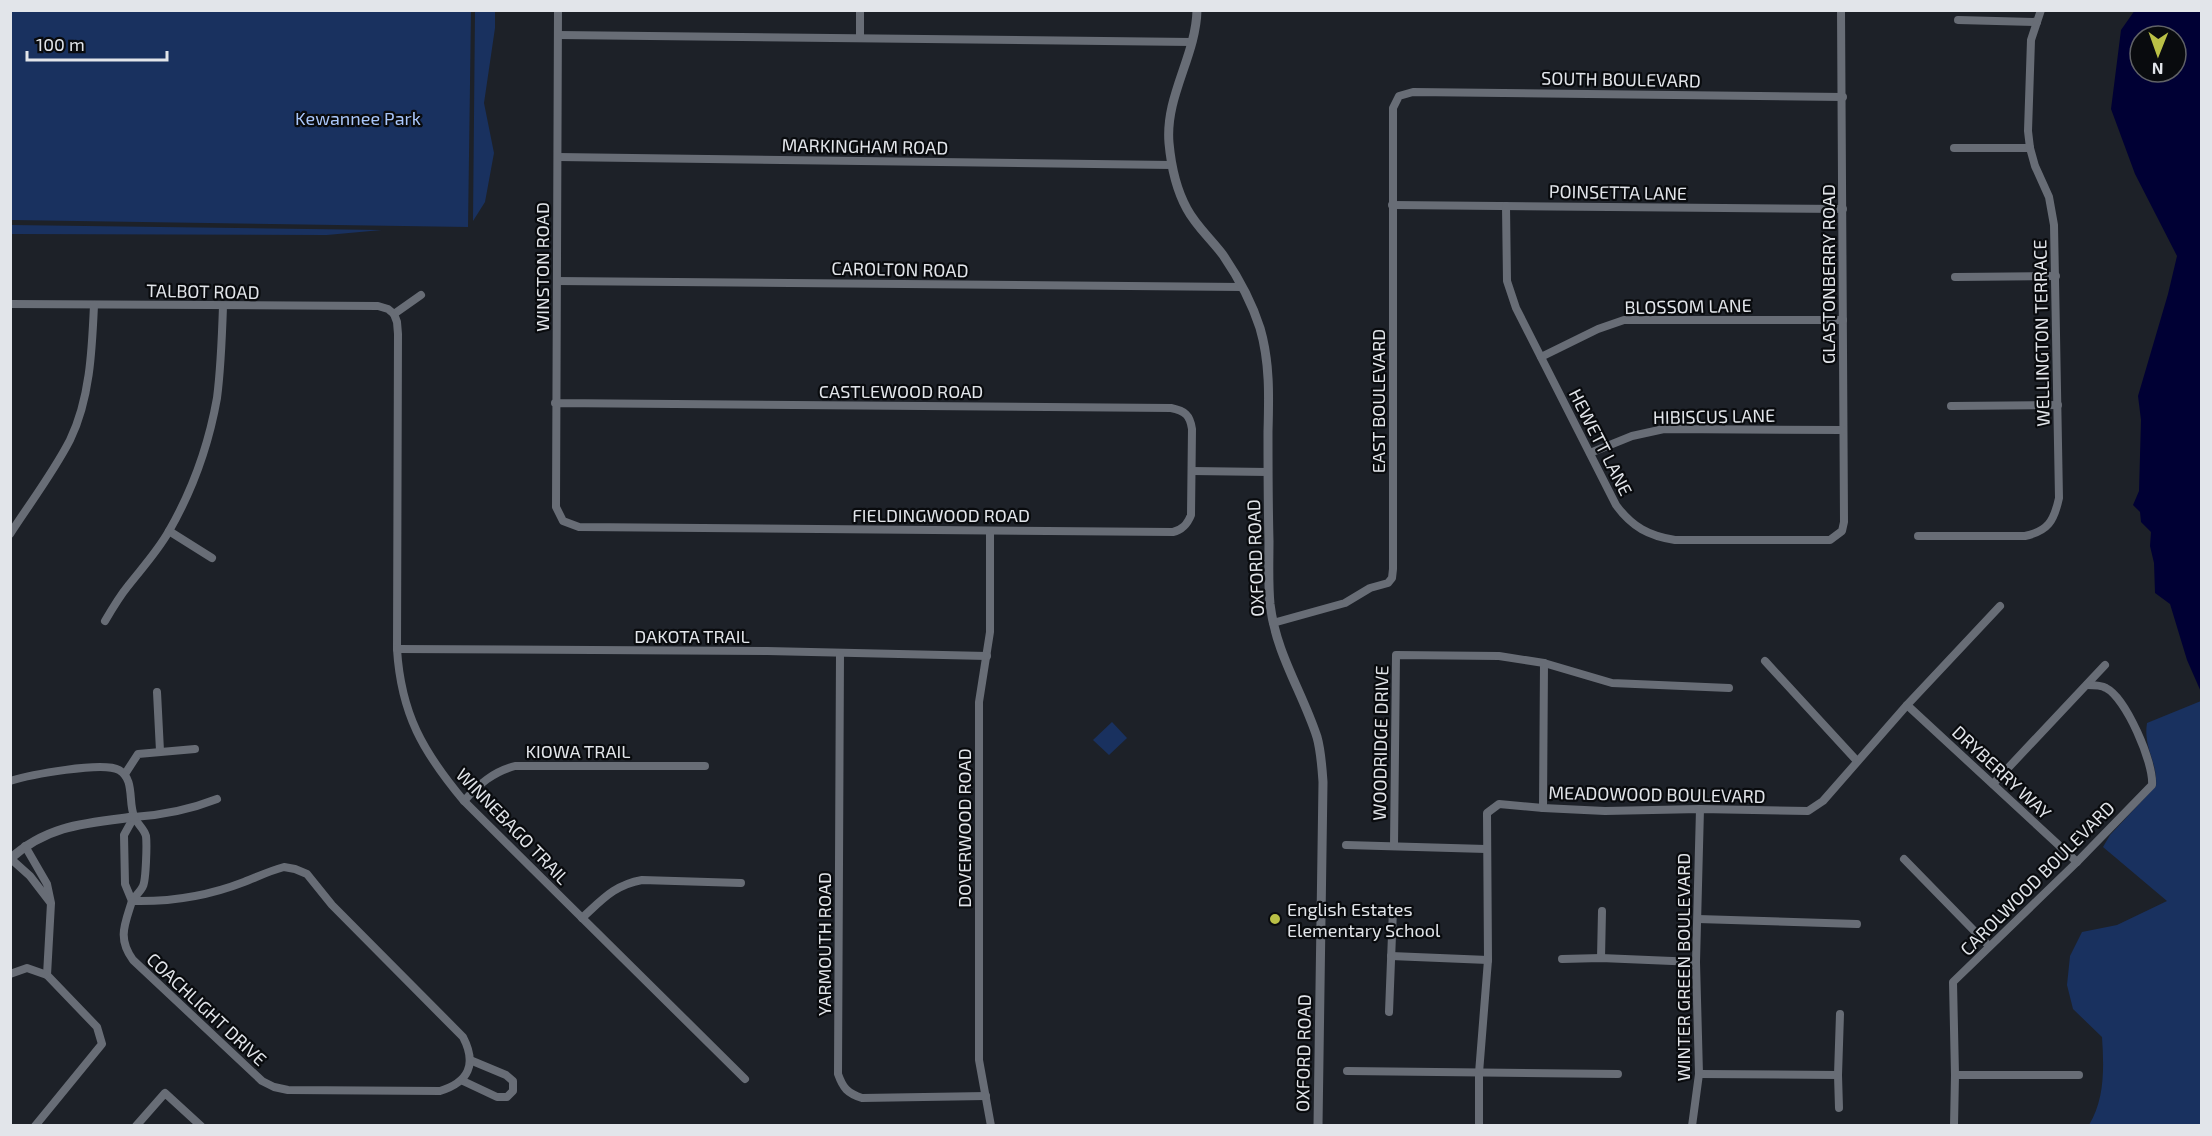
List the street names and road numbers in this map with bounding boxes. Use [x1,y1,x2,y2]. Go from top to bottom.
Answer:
street label: SOUTH BOULEVARD [1541,67,1701,91]
street label: MARKINGHAM ROAD [781,134,949,158]
street label: POINSETTA LANE [1549,180,1687,204]
street label: GLASTONBERRY ROAD [1817,184,1839,364]
street label: WINSTON ROAD [531,202,553,332]
street label: WELLINGTON TERRACE [2028,239,2054,427]
street label: CAROLTON ROAD [831,257,969,281]
street label: TALBOT ROAD [146,279,260,303]
street label: BLOSSOM LANE [1624,294,1752,318]
street label: EAST BOULEVARD [1367,329,1389,473]
street label: CASTLEWOOD ROAD [819,380,983,402]
street label: HEWETT LANE [1565,385,1637,499]
street label: HIBISCUS LANE [1653,404,1775,428]
street label: OXFORD ROAD [1242,499,1268,617]
street label: FIELDINGWOOD ROAD [852,504,1030,526]
street label: DAKOTA TRAIL [634,625,750,647]
street label: WOODRIDGE DRIVE [1368,665,1392,821]
street label: DRYBERRY WAY [1948,721,2057,824]
street label: KIOWA TRAIL [525,740,631,762]
street label: DOVERWOOD ROAD [953,748,975,908]
street label: WINNEBAGO TRAIL [452,763,574,889]
street label: MEADOWOOD BOULEVARD [1548,781,1766,807]
street label: CAROLWOOD BOULEVARD [1955,796,2119,960]
street label: WINTER GREEN BOULEVARD [1672,853,1694,1081]
street label: YARMOUTH ROAD [813,872,835,1016]
street label: COACHLIGHT DRIVE [143,948,271,1070]
street label: OXFORD ROAD [1291,994,1315,1112]

